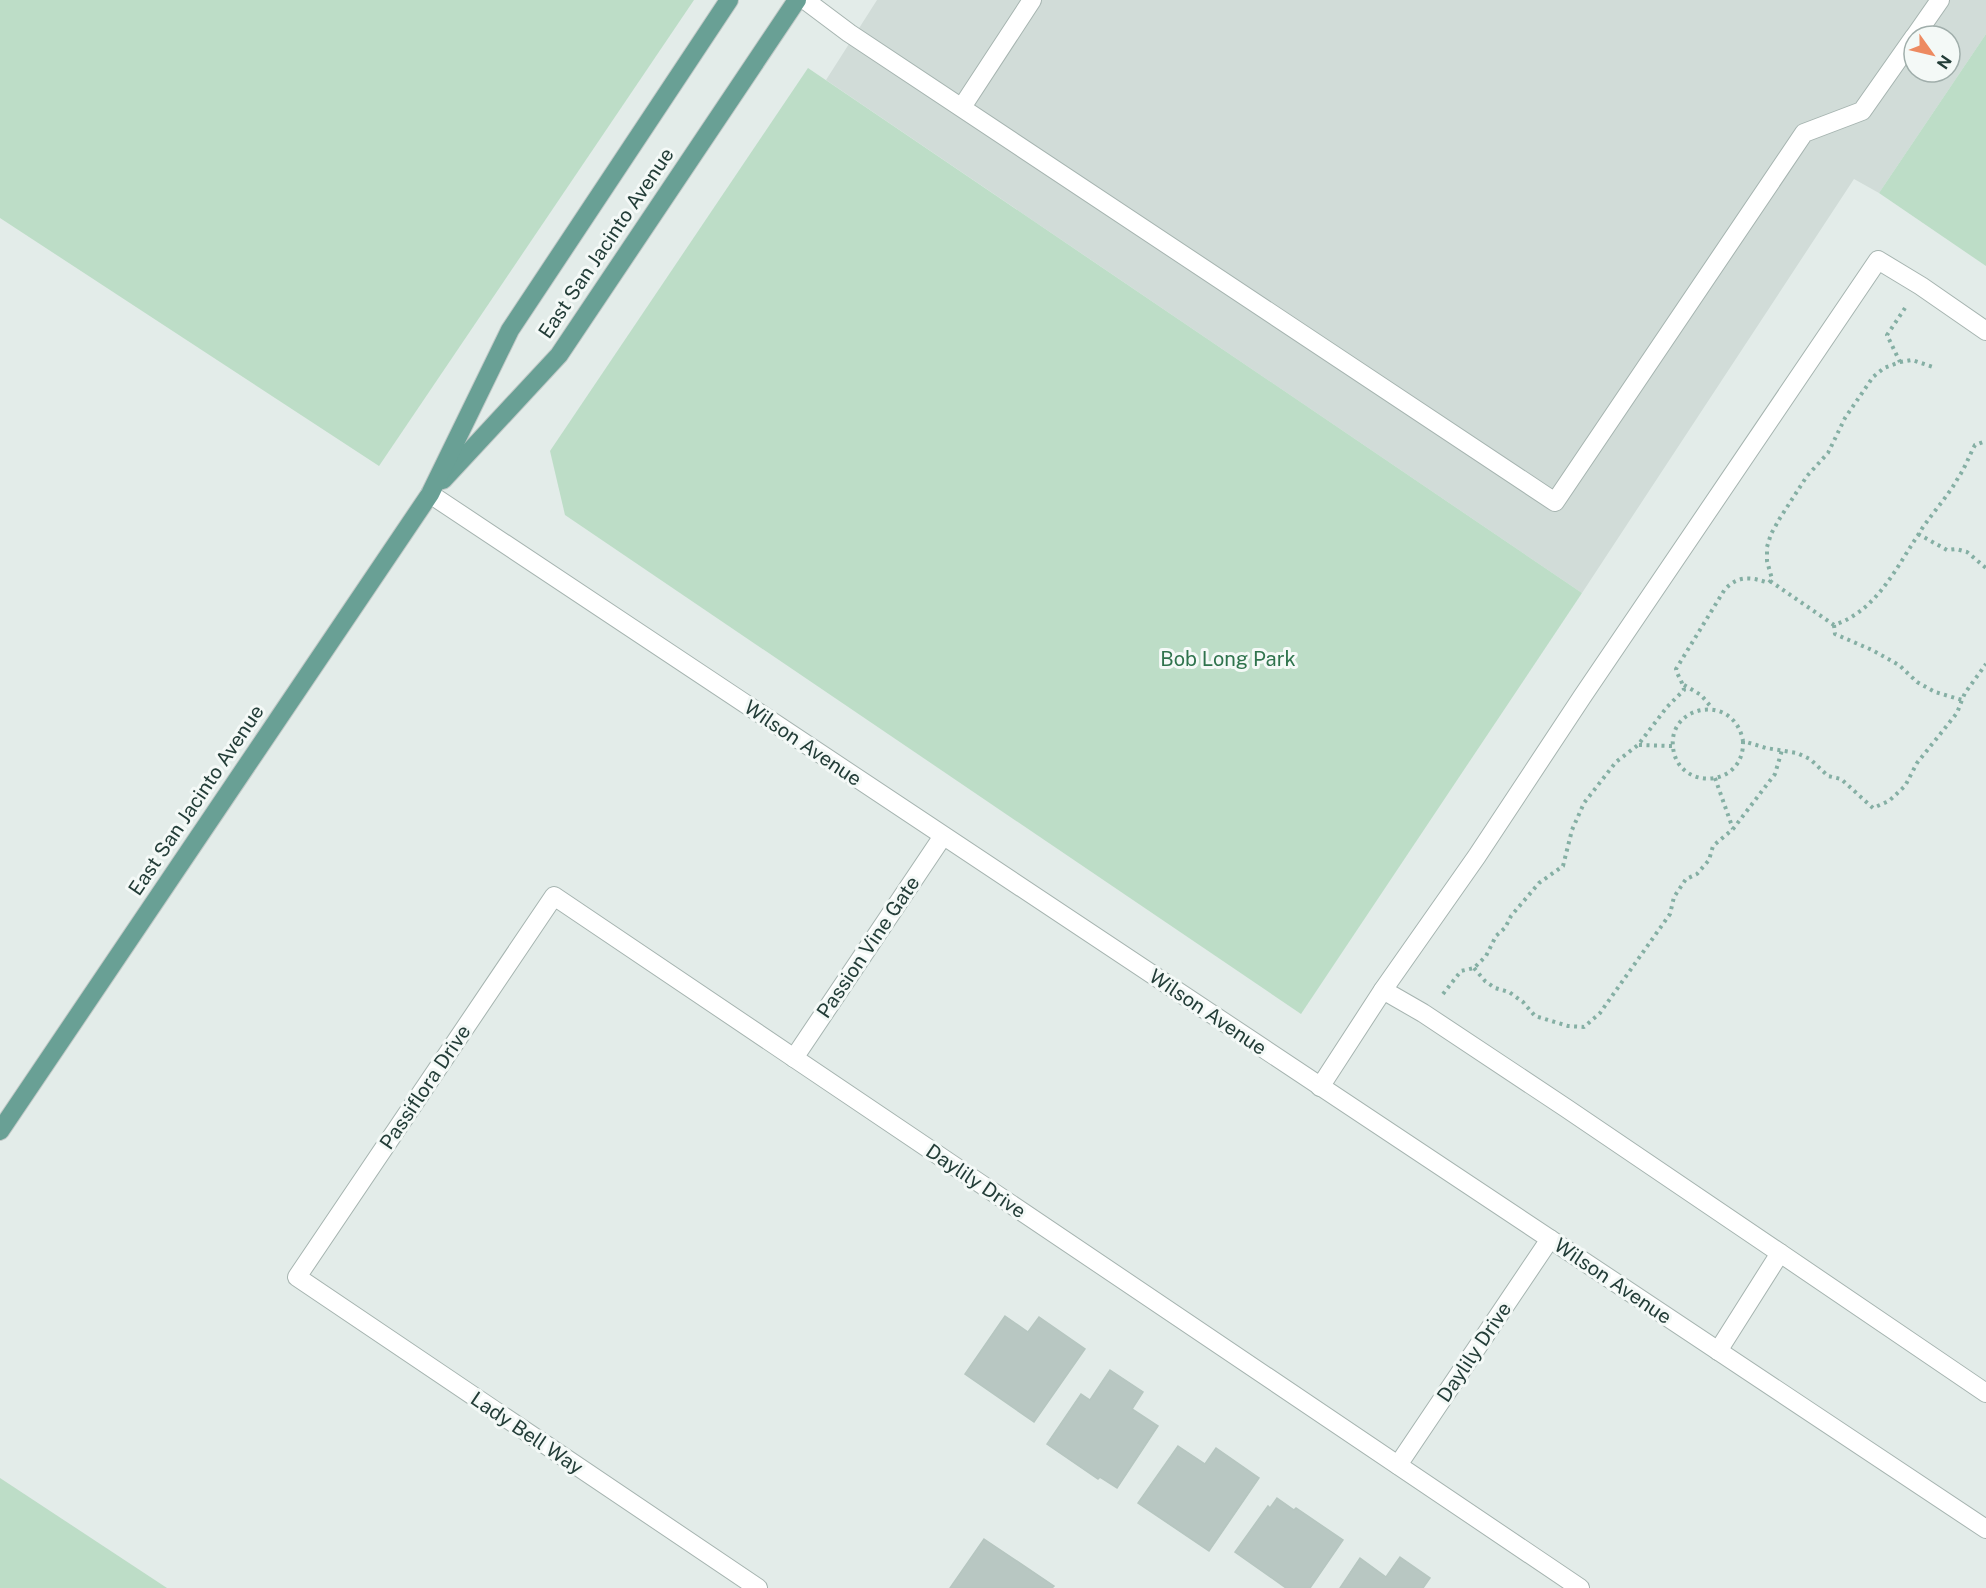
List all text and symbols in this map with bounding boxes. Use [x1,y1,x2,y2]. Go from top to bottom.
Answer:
north arrow [1902,24,1962,84]
text: N [1933,52,1955,73]
street label: East San Jacinto Avenue [533,143,679,343]
park label: Bob Long Park [1160,647,1296,671]
street label: Wilson Avenue [740,695,866,791]
street label: East San Jacinto Avenue [123,700,269,900]
street label: Passion Vine Gate [812,871,924,1023]
street label: Wilson Avenue [1145,964,1271,1060]
street label: Passiflora Drive [375,1020,475,1154]
street label: Daylily Drive [921,1139,1031,1223]
street label: Wilson Avenue [1550,1233,1676,1329]
street label: Daylily Drive [1432,1297,1516,1407]
street label: Lady Bell Way [466,1387,588,1480]

